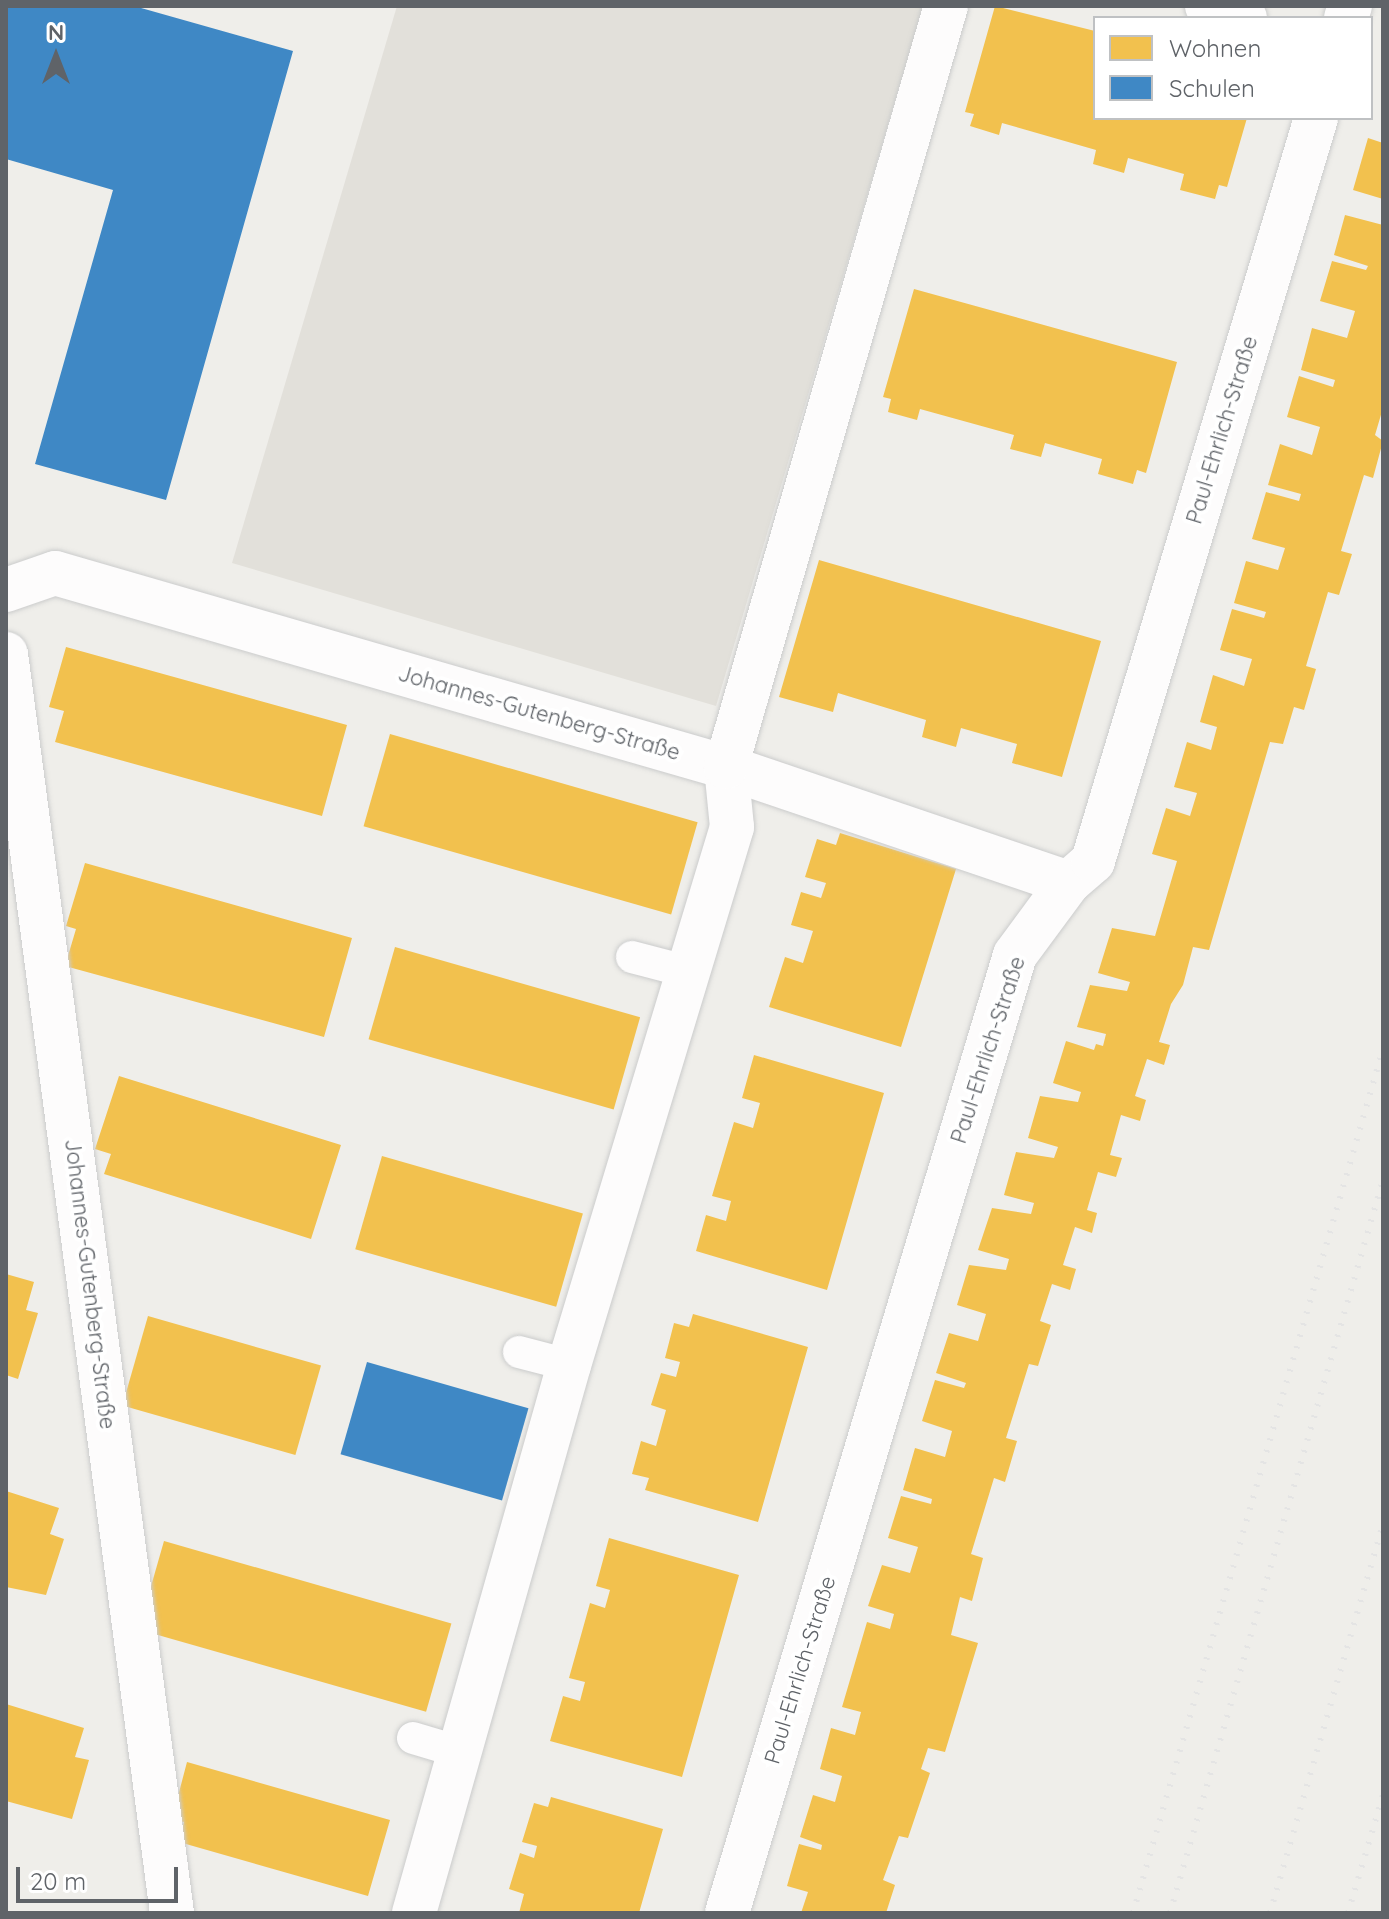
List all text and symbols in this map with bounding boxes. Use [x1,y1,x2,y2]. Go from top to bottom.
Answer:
north arrow [16,16,96,96]
legend [1093,16,1373,120]
text: N [48,18,64,46]
text: Wohnen [1169,33,1261,63]
text: Schulen [1169,73,1255,103]
street label: Paul-Ehrlich-Straße [1181,333,1263,527]
street label: Johannes-Gutenberg-Straße [395,660,683,766]
street label: Paul-Ehrlich-Straße [945,953,1031,1147]
street label: Johannes-Gutenberg-Straße [59,1137,121,1431]
street label: Paul-Ehrlich-Straße [759,1573,841,1767]
scale bar [20,1851,182,1901]
text: 20 m [30,1866,86,1896]

